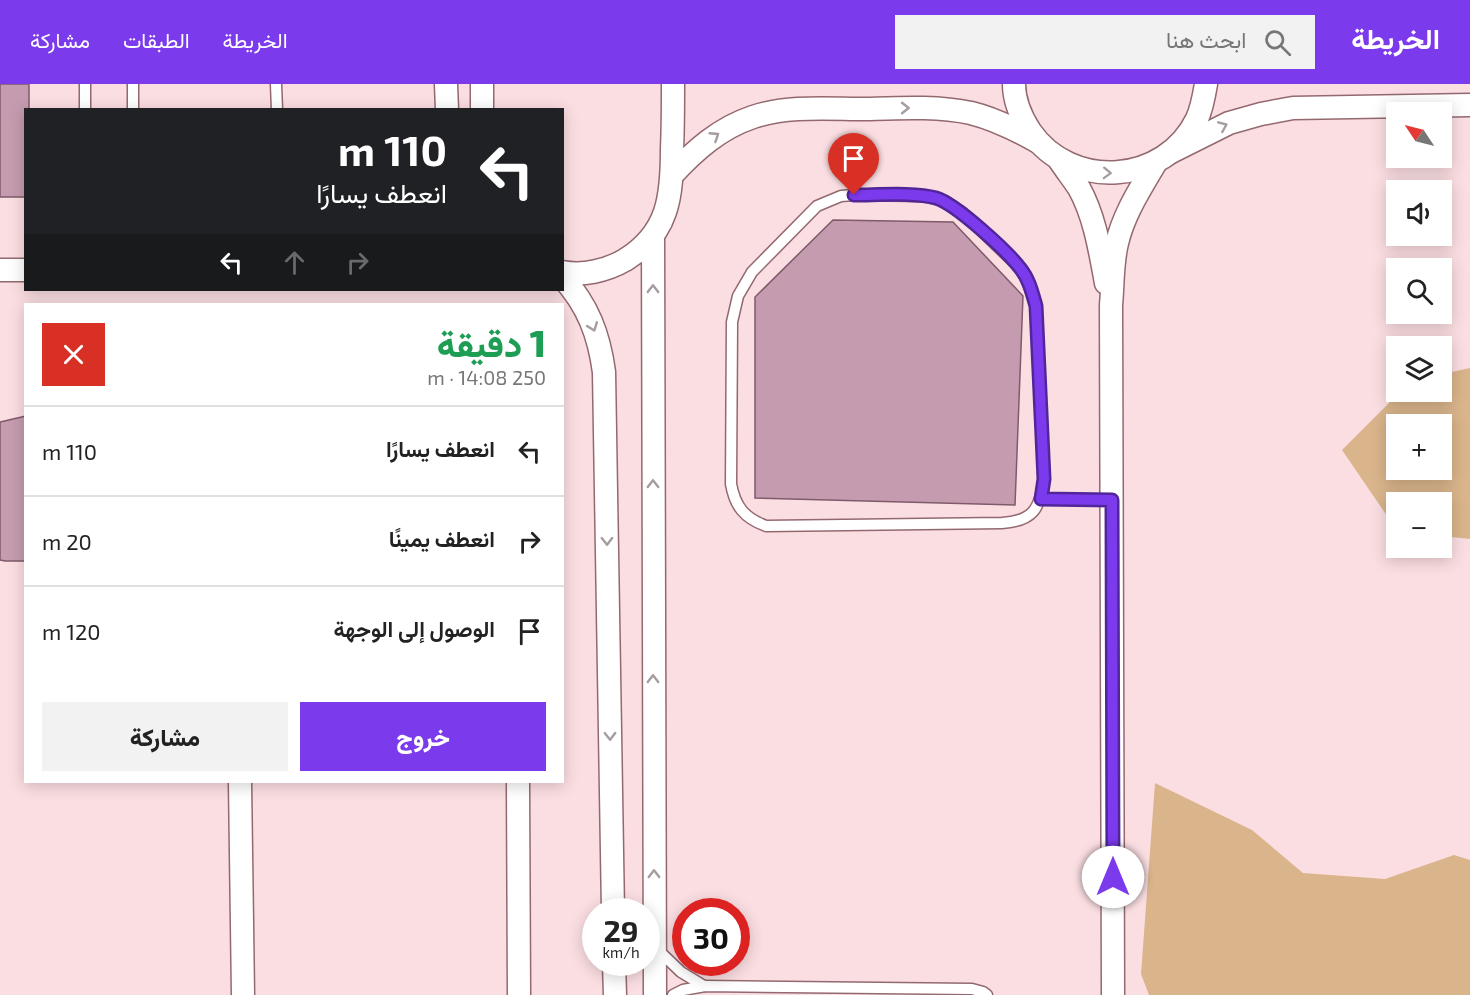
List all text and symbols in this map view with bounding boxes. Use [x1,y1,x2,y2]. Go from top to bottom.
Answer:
search box [895,15,1315,69]
text: الخريطة [1351,21,1440,55]
text: ابحث هنا [1166,26,1246,52]
icon: search [1261,26,1294,59]
text: مشاركة [30,27,90,52]
text: الطبقات [123,27,190,52]
text: الخريطة [223,27,288,52]
one-way arrow [900,102,909,114]
north arrow [1386,102,1452,168]
map controls [1386,102,1452,558]
one-way arrow [1217,121,1228,133]
text: 110 m [338,124,447,174]
icon: left [468,132,546,210]
one-way arrow [708,132,719,143]
pin [828,133,879,195]
icon: arrive [837,142,870,175]
one-way arrow [1103,167,1112,180]
text: انعطف يسارًا [316,176,447,208]
button: sound [1386,180,1452,246]
icon: left [215,246,248,279]
icon: ahead [278,246,311,279]
icon: right [341,246,374,279]
button: search [1386,258,1452,324]
one-way arrow [647,284,659,293]
one-way arrow [586,320,598,331]
text: 1 دقيقة [437,321,546,364]
button: close [42,323,105,386]
button: layers [1386,336,1452,402]
text: 250 m · 14:08 [427,365,546,389]
button: + [1386,414,1452,480]
text: انعطف يسارًا [386,435,495,461]
icon: left [513,435,546,468]
text: 110 m [42,438,97,464]
one-way arrow [647,479,659,488]
button: − [1386,492,1452,558]
text: انعطف يمينًا [389,525,495,551]
icon: right [513,525,546,558]
text: 20 m [42,528,92,554]
one-way arrow [600,537,613,546]
text: الوصول إلى الوجهة [333,615,495,641]
icon: arrive [513,615,546,648]
text: 120 m [42,618,101,644]
one-way arrow [647,674,659,683]
button: مشاركة [42,702,288,771]
button: خروج [300,702,546,771]
one-way arrow [604,732,616,741]
position arrow [1081,845,1145,909]
one-way arrow [648,869,660,878]
speed limit sign: 30 [672,898,750,976]
text: 29 [603,912,639,948]
text: km/h [602,943,640,961]

